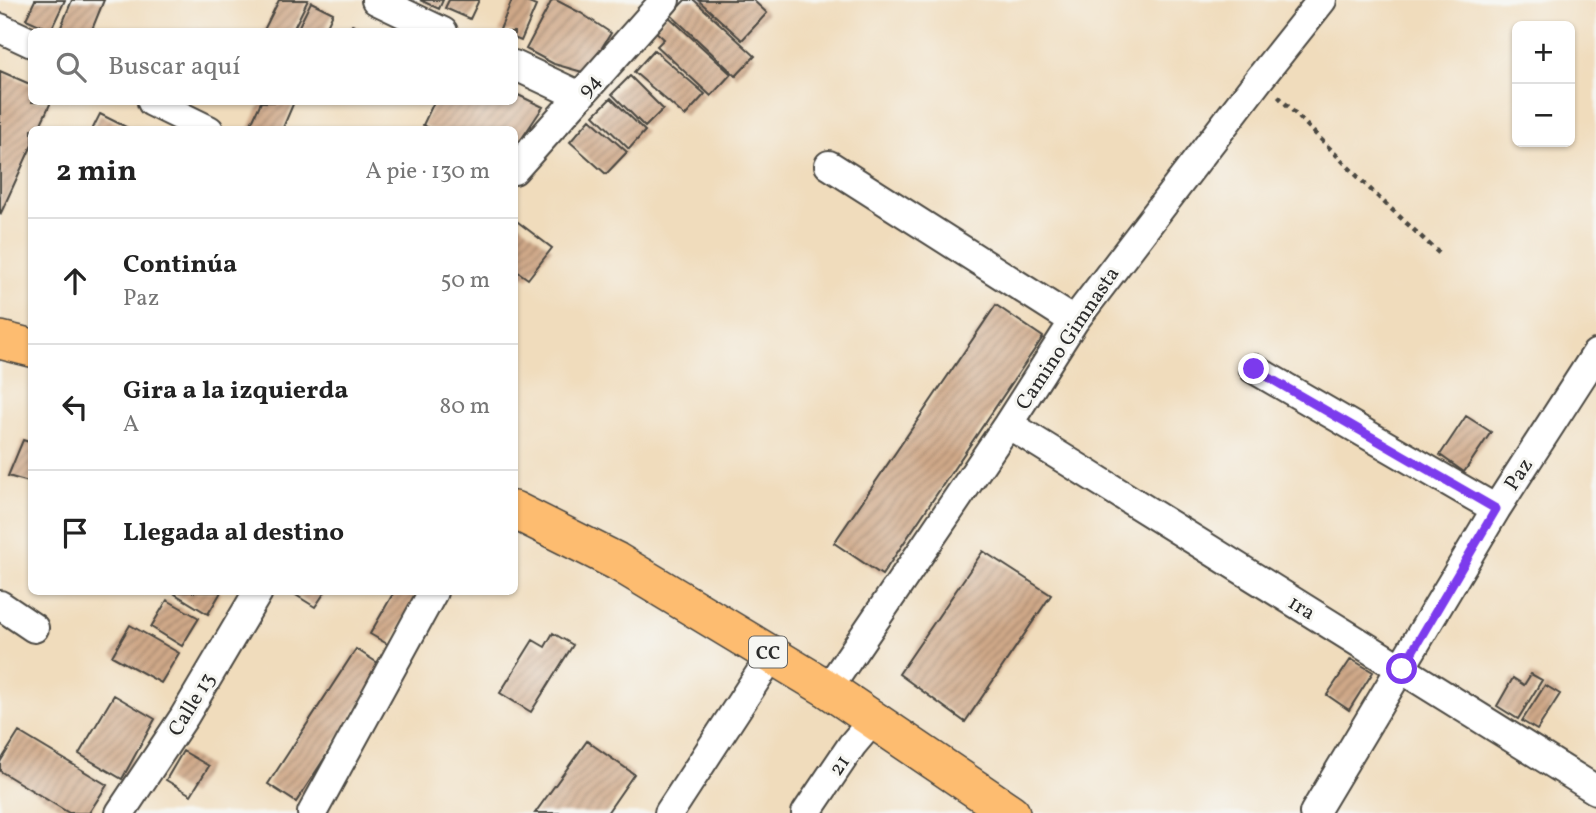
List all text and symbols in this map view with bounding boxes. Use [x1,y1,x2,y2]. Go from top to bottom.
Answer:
map controls [1512,21,1575,147]
button: + [1512,21,1575,84]
search box [28,28,518,105]
icon: search [52,48,90,86]
text: Buscar aquí [108,49,240,85]
street label: 94 [572,68,609,104]
button: − [1512,84,1575,147]
text: 2 min [56,151,137,193]
text: A pie · 130 m [365,156,490,188]
text: Continúa [123,247,237,283]
street label: Camino Gimnasta [1010,261,1127,416]
icon: ahead [56,262,94,300]
text: 50 m [441,265,490,297]
text: Paz [123,283,159,315]
route end [1238,353,1269,384]
text: Gira a la izquierda [123,373,348,409]
icon: left [56,388,94,426]
text: 80 m [440,391,490,423]
text: A [123,409,139,441]
street label: Paz [1498,453,1540,497]
icon: arrive [56,514,94,552]
text: Llegada al destino [123,515,344,551]
street label: 1ra [1282,589,1321,628]
road number: CC [749,636,787,667]
route start [1386,653,1417,684]
street label: Calle 13 [162,667,223,742]
street label: 21 [823,750,858,782]

